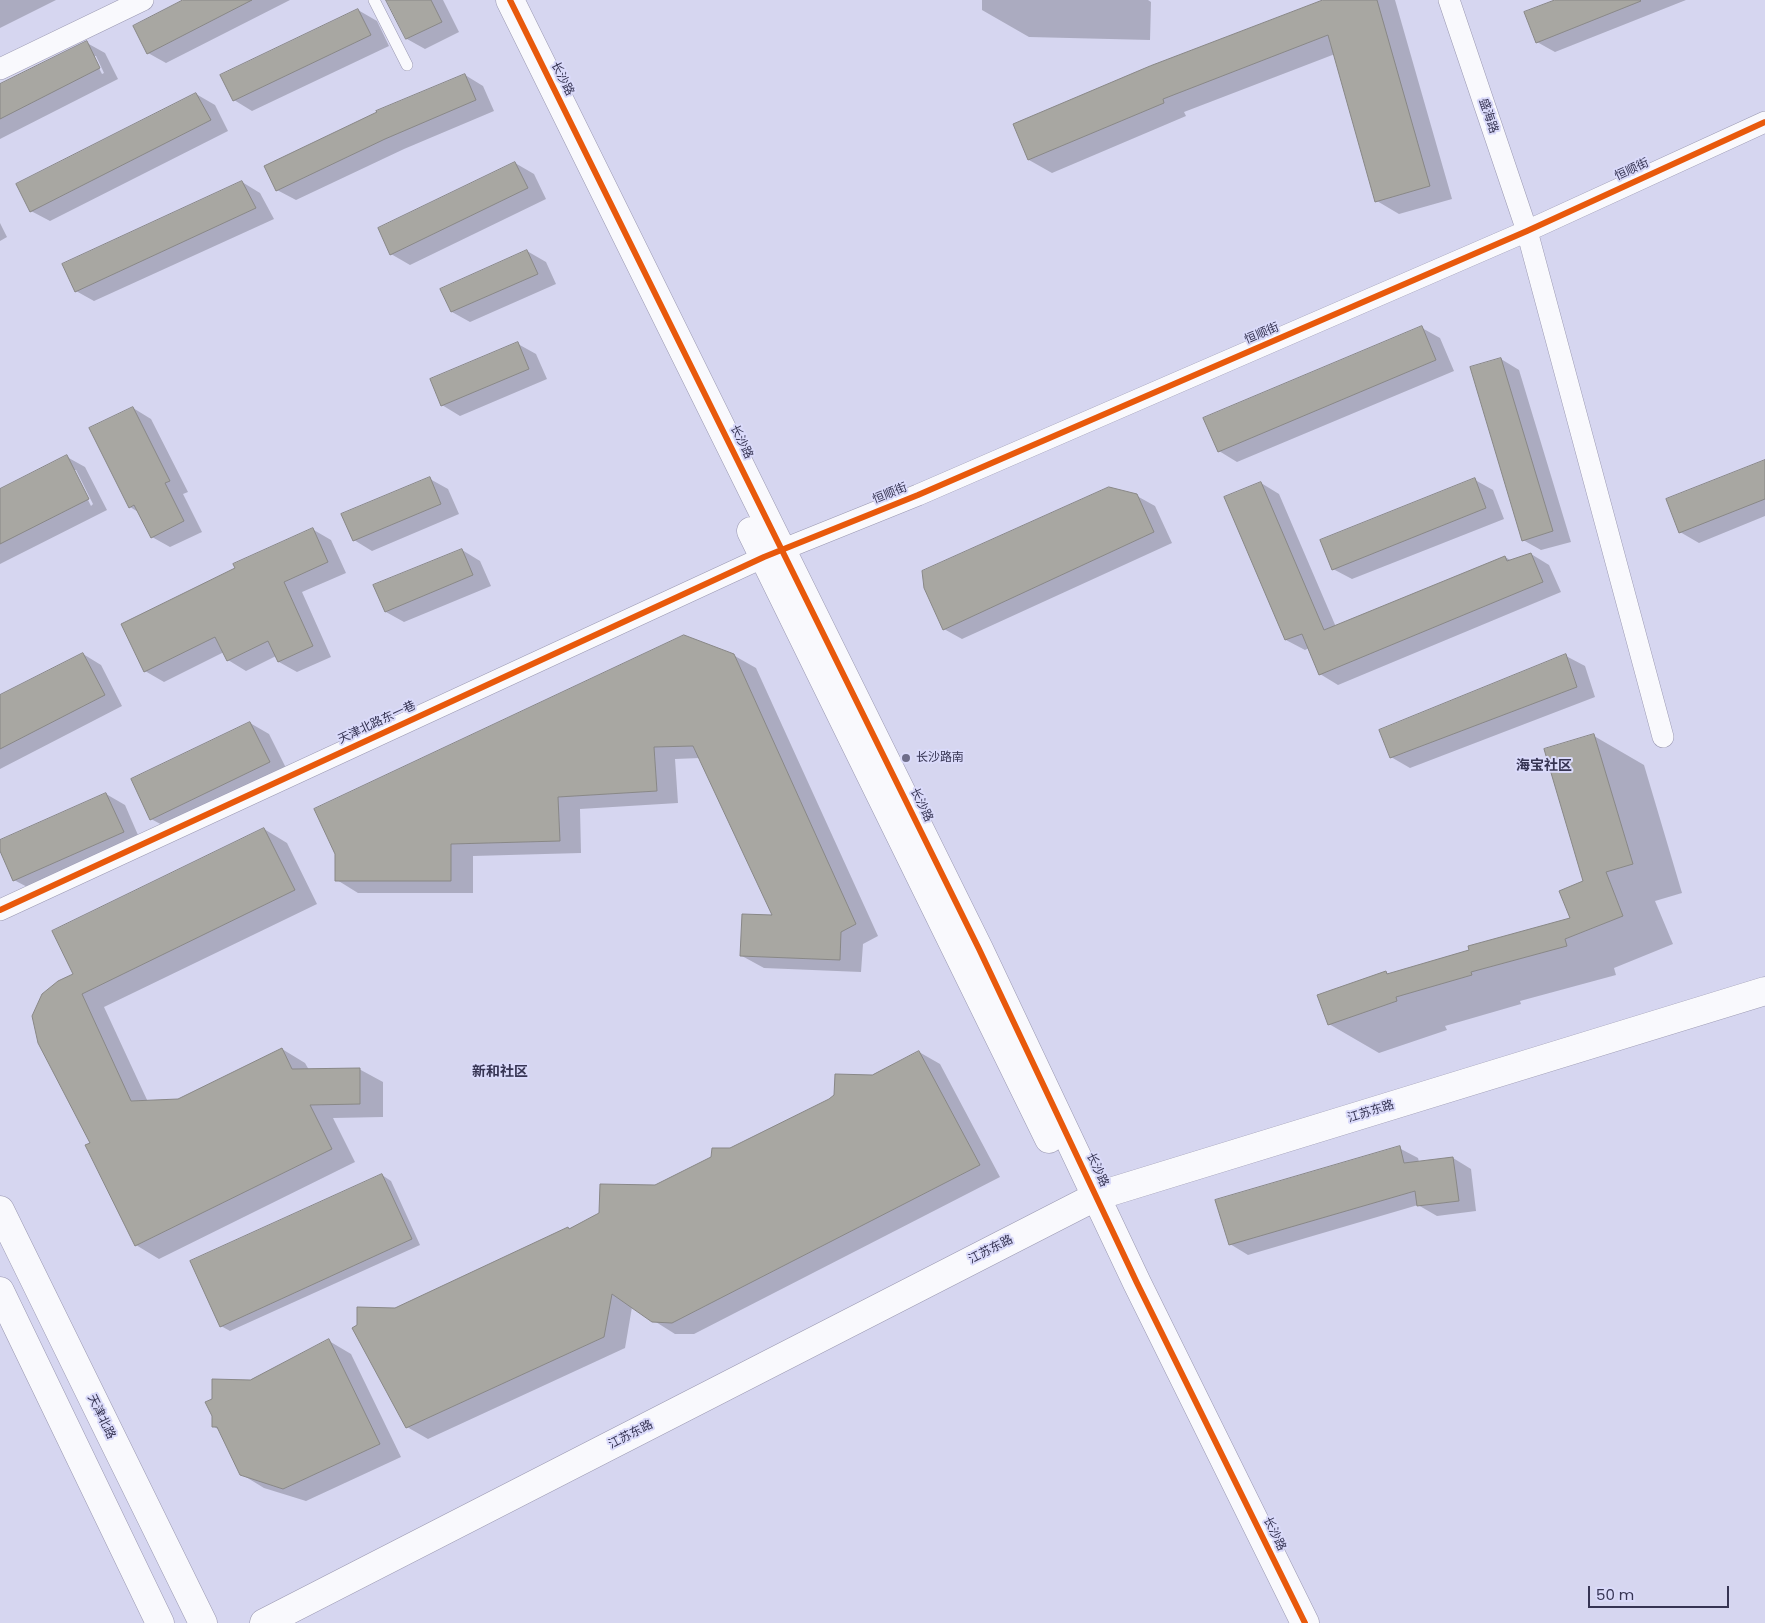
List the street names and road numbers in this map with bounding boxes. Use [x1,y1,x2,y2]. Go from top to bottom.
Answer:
street label: 长沙路 [547,60,577,98]
street label: 盛海路 [1475,97,1501,135]
street label: 恒顺街 [1613,156,1651,184]
street label: 恒顺街 [1243,320,1281,348]
street label: 长沙路 [727,423,755,461]
street label: 恒顺街 [871,481,909,507]
street label: 天津北路东一巷 [336,699,418,747]
street label: 长沙路 [907,786,935,824]
street label: 江苏东路 [1346,1098,1396,1126]
street label: 长沙路 [1083,1151,1111,1189]
street label: 江苏东路 [966,1233,1016,1267]
street label: 天津北路 [84,1392,118,1442]
street label: 江苏东路 [606,1418,656,1452]
street label: 长沙路 [1260,1515,1288,1553]

